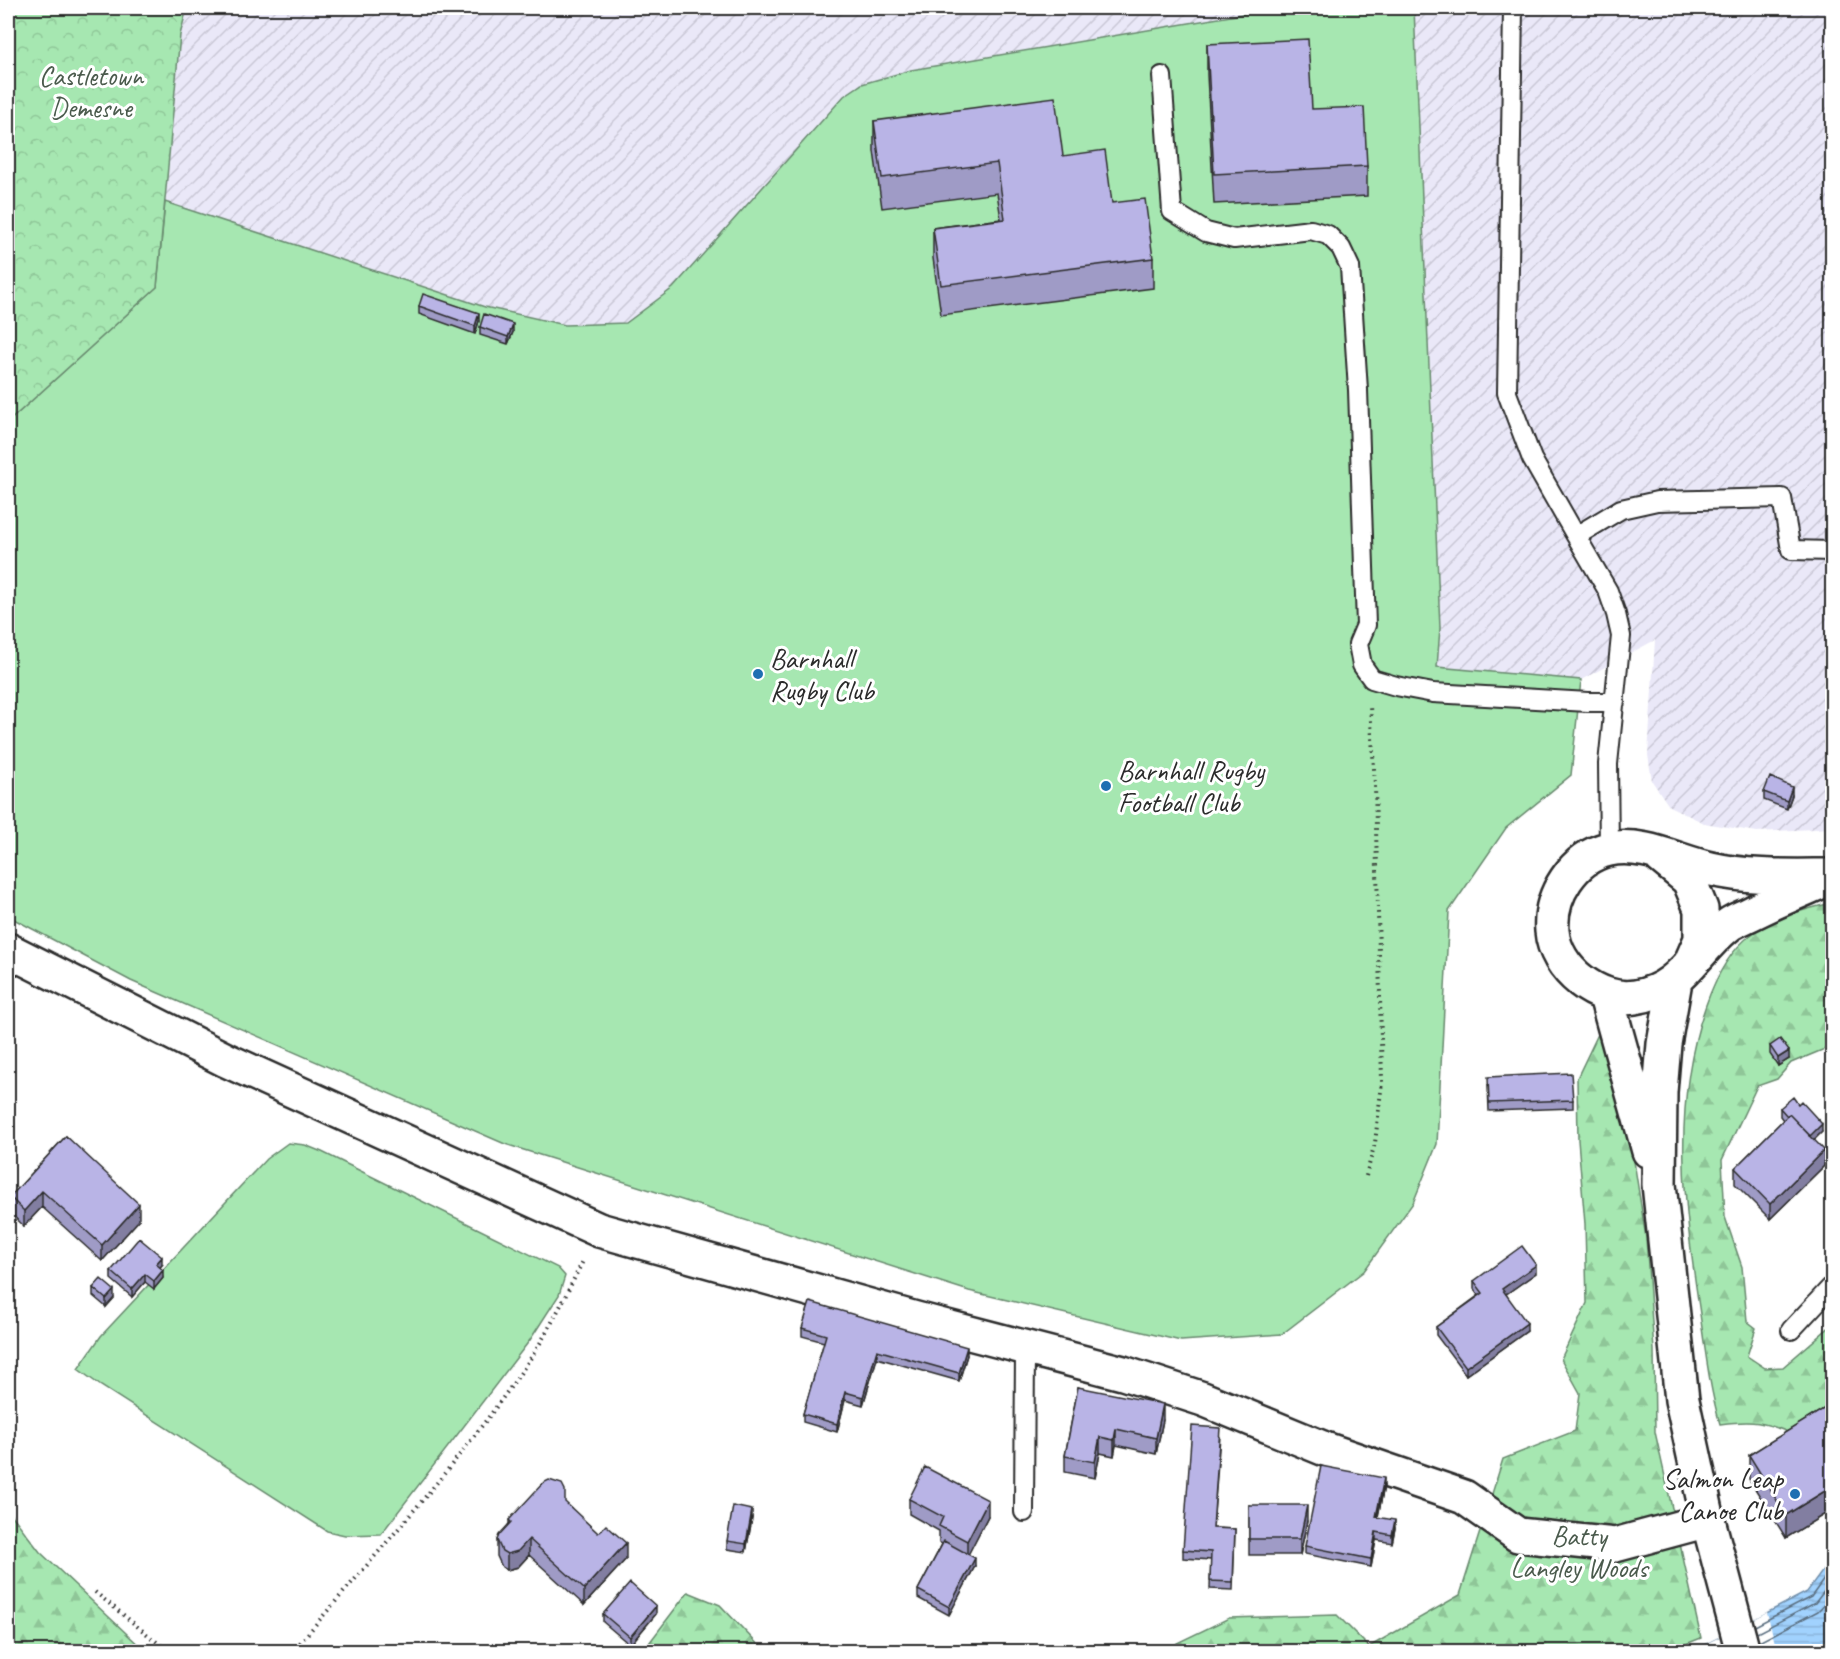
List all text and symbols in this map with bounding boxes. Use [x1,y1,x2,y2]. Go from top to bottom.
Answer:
park label: Castletown Demesne [39,58,145,125]
place label: Barnhall Rugby Club [770,641,876,708]
marker: Barnhall Rugby Club [751,667,765,681]
place label: Barnhall Rugby Football Club [1118,753,1267,820]
marker: Barnhall Rugby Football Club [1099,779,1113,793]
place label: Salmon Leap Canoe Club [1662,1461,1785,1528]
marker: Salmon Leap Canoe Club [1788,1487,1802,1501]
park label: Batty Langley Woods [1510,1518,1650,1585]

